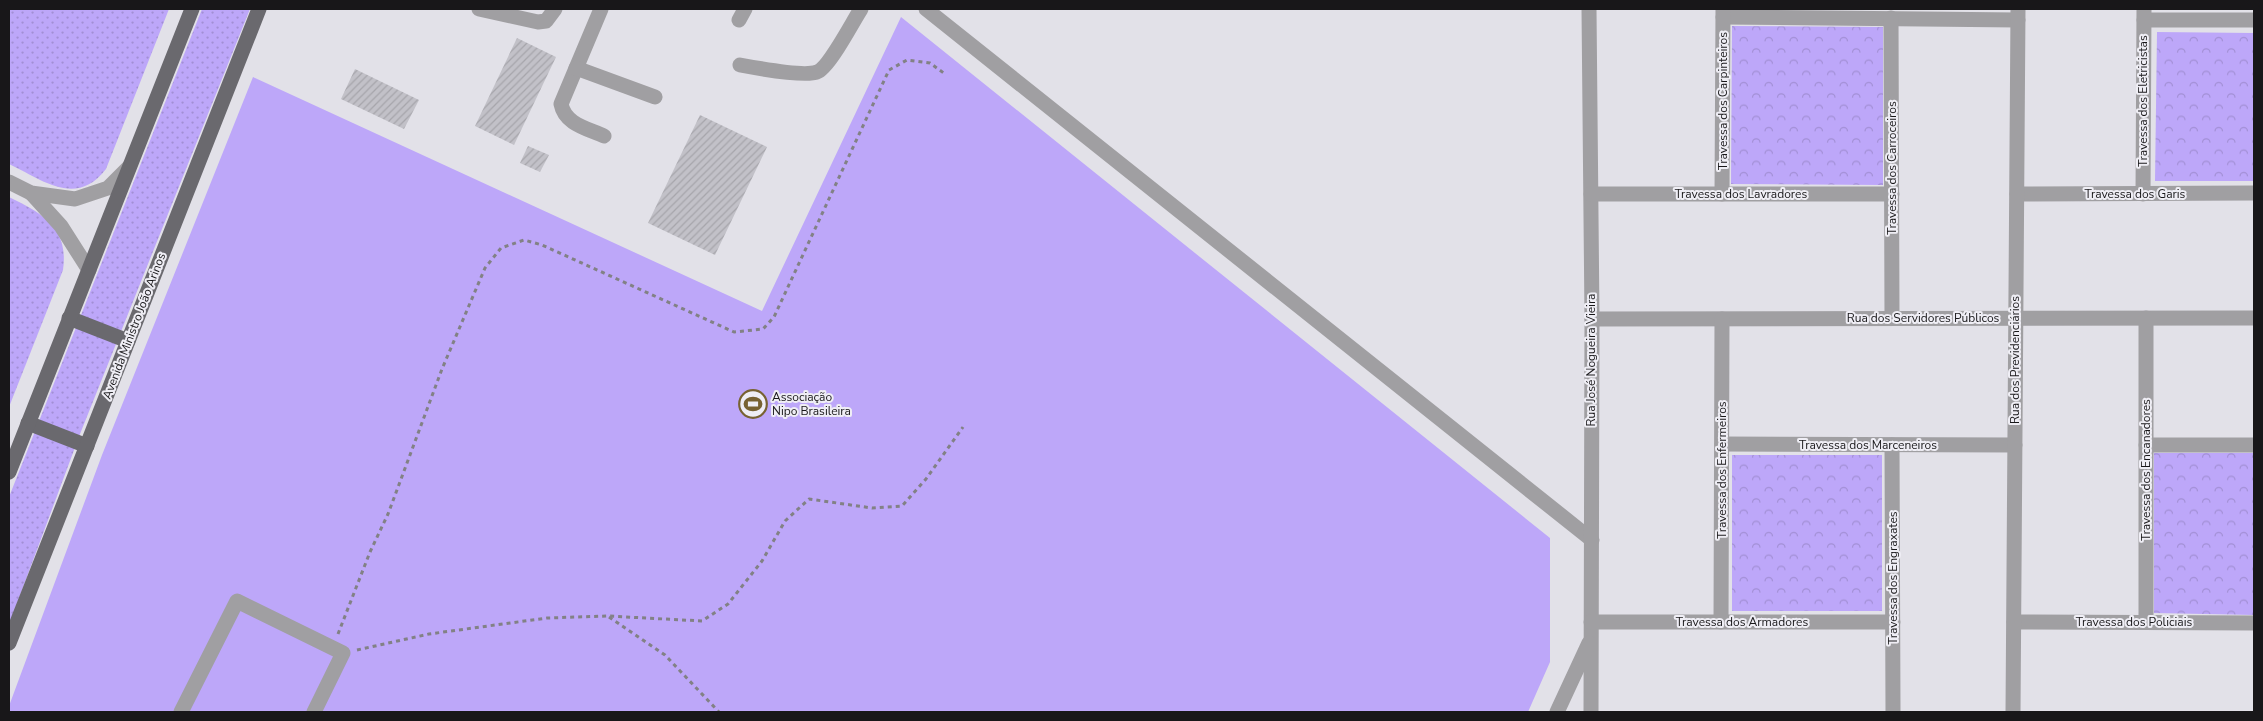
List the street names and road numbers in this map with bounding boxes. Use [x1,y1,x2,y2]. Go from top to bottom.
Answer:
street label: Travessa dos Carpinteiros [1715,32,1731,170]
street label: Travessa dos Eletricistas [2135,35,2151,167]
street label: Travessa dos Carroceiros [1884,101,1900,235]
street label: Travessa dos Lavradores [1675,186,1807,202]
street label: Travessa dos Garis [2085,186,2186,202]
street label: Avenida Ministro João Arinos [99,250,169,401]
street label: Rua José Nogueira Vieira [1583,294,1599,427]
street label: Rua dos Previdenciários [2007,296,2023,424]
street label: Rua dos Servidores Públicos [1847,310,2000,326]
street label: Travessa dos Encanadores [2138,399,2154,541]
street label: Travessa dos Enfermeiros [1714,401,1730,539]
street label: Travessa dos Marceneiros [1799,437,1937,453]
street label: Travessa dos Engraxates [1885,511,1901,645]
street label: Travessa dos Armadores [1676,614,1808,630]
street label: Travessa dos Policiais [2076,614,2192,630]

